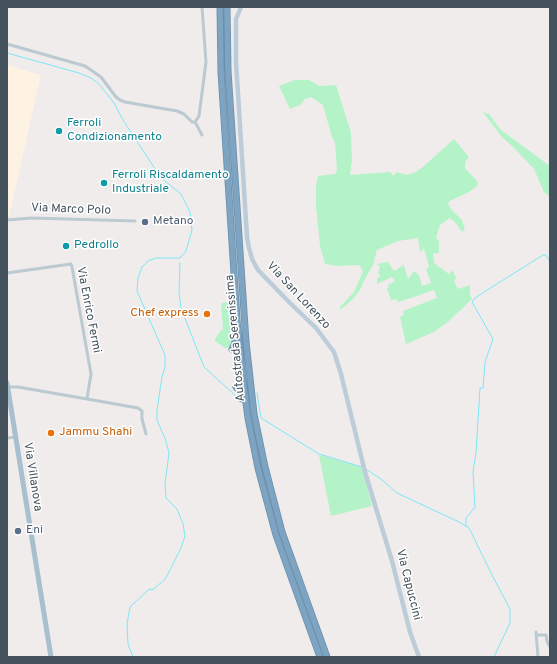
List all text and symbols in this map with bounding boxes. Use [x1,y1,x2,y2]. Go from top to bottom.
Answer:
place label: Ferroli Condizionamento [67,117,162,145]
marker: Ferroli Condizionamento [54,126,64,136]
place label: Ferroli Riscaldamento Industriale [112,169,229,197]
marker: Ferroli Riscaldamento Industriale [99,178,109,188]
street label: Via Marco Polo [31,201,111,219]
place label: Metano [153,215,194,229]
marker: Metano [140,217,150,227]
place label: Pedrollo [74,239,119,253]
marker: Pedrollo [61,241,71,251]
street label: Via San Lorenzo [263,259,333,333]
street label: Via Enrico Fermi [73,266,103,354]
street label: Autostrada Serenissima [223,274,249,402]
place label: Chef express [130,307,199,321]
marker: Chef express [202,309,212,319]
place label: Jammu Shahi [59,426,132,440]
marker: Jammu Shahi [46,428,56,438]
street label: Via Villanova [19,442,45,512]
place label: Eni [26,524,43,538]
marker: Eni [13,526,23,536]
street label: Via Capuccini [392,548,424,622]

